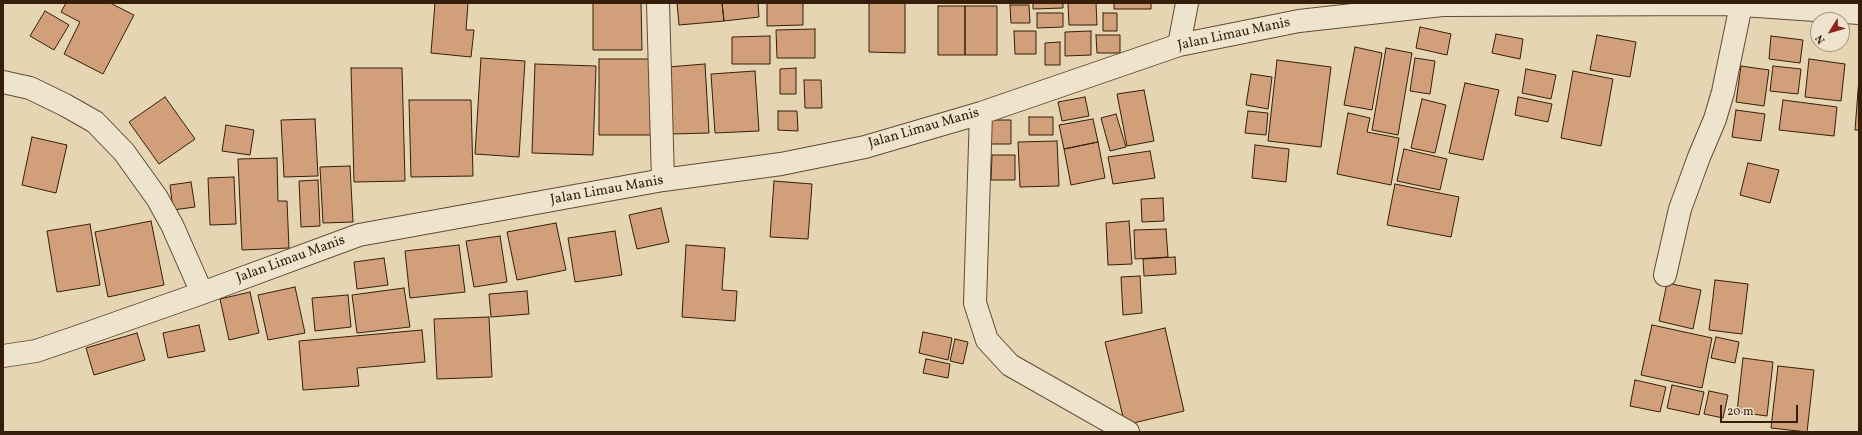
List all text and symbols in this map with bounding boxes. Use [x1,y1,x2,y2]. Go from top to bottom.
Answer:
north arrow [1810,12,1850,52]
street label: Jalan Limau Manis [1176,15,1292,55]
text: N [1812,31,1829,47]
street label: Jalan Limau Manis [867,105,981,153]
street label: Jalan Limau Manis [549,173,665,209]
street label: Jalan Limau Manis [234,233,348,287]
scale bar [1722,397,1800,423]
text: 20 m [1727,404,1754,420]

